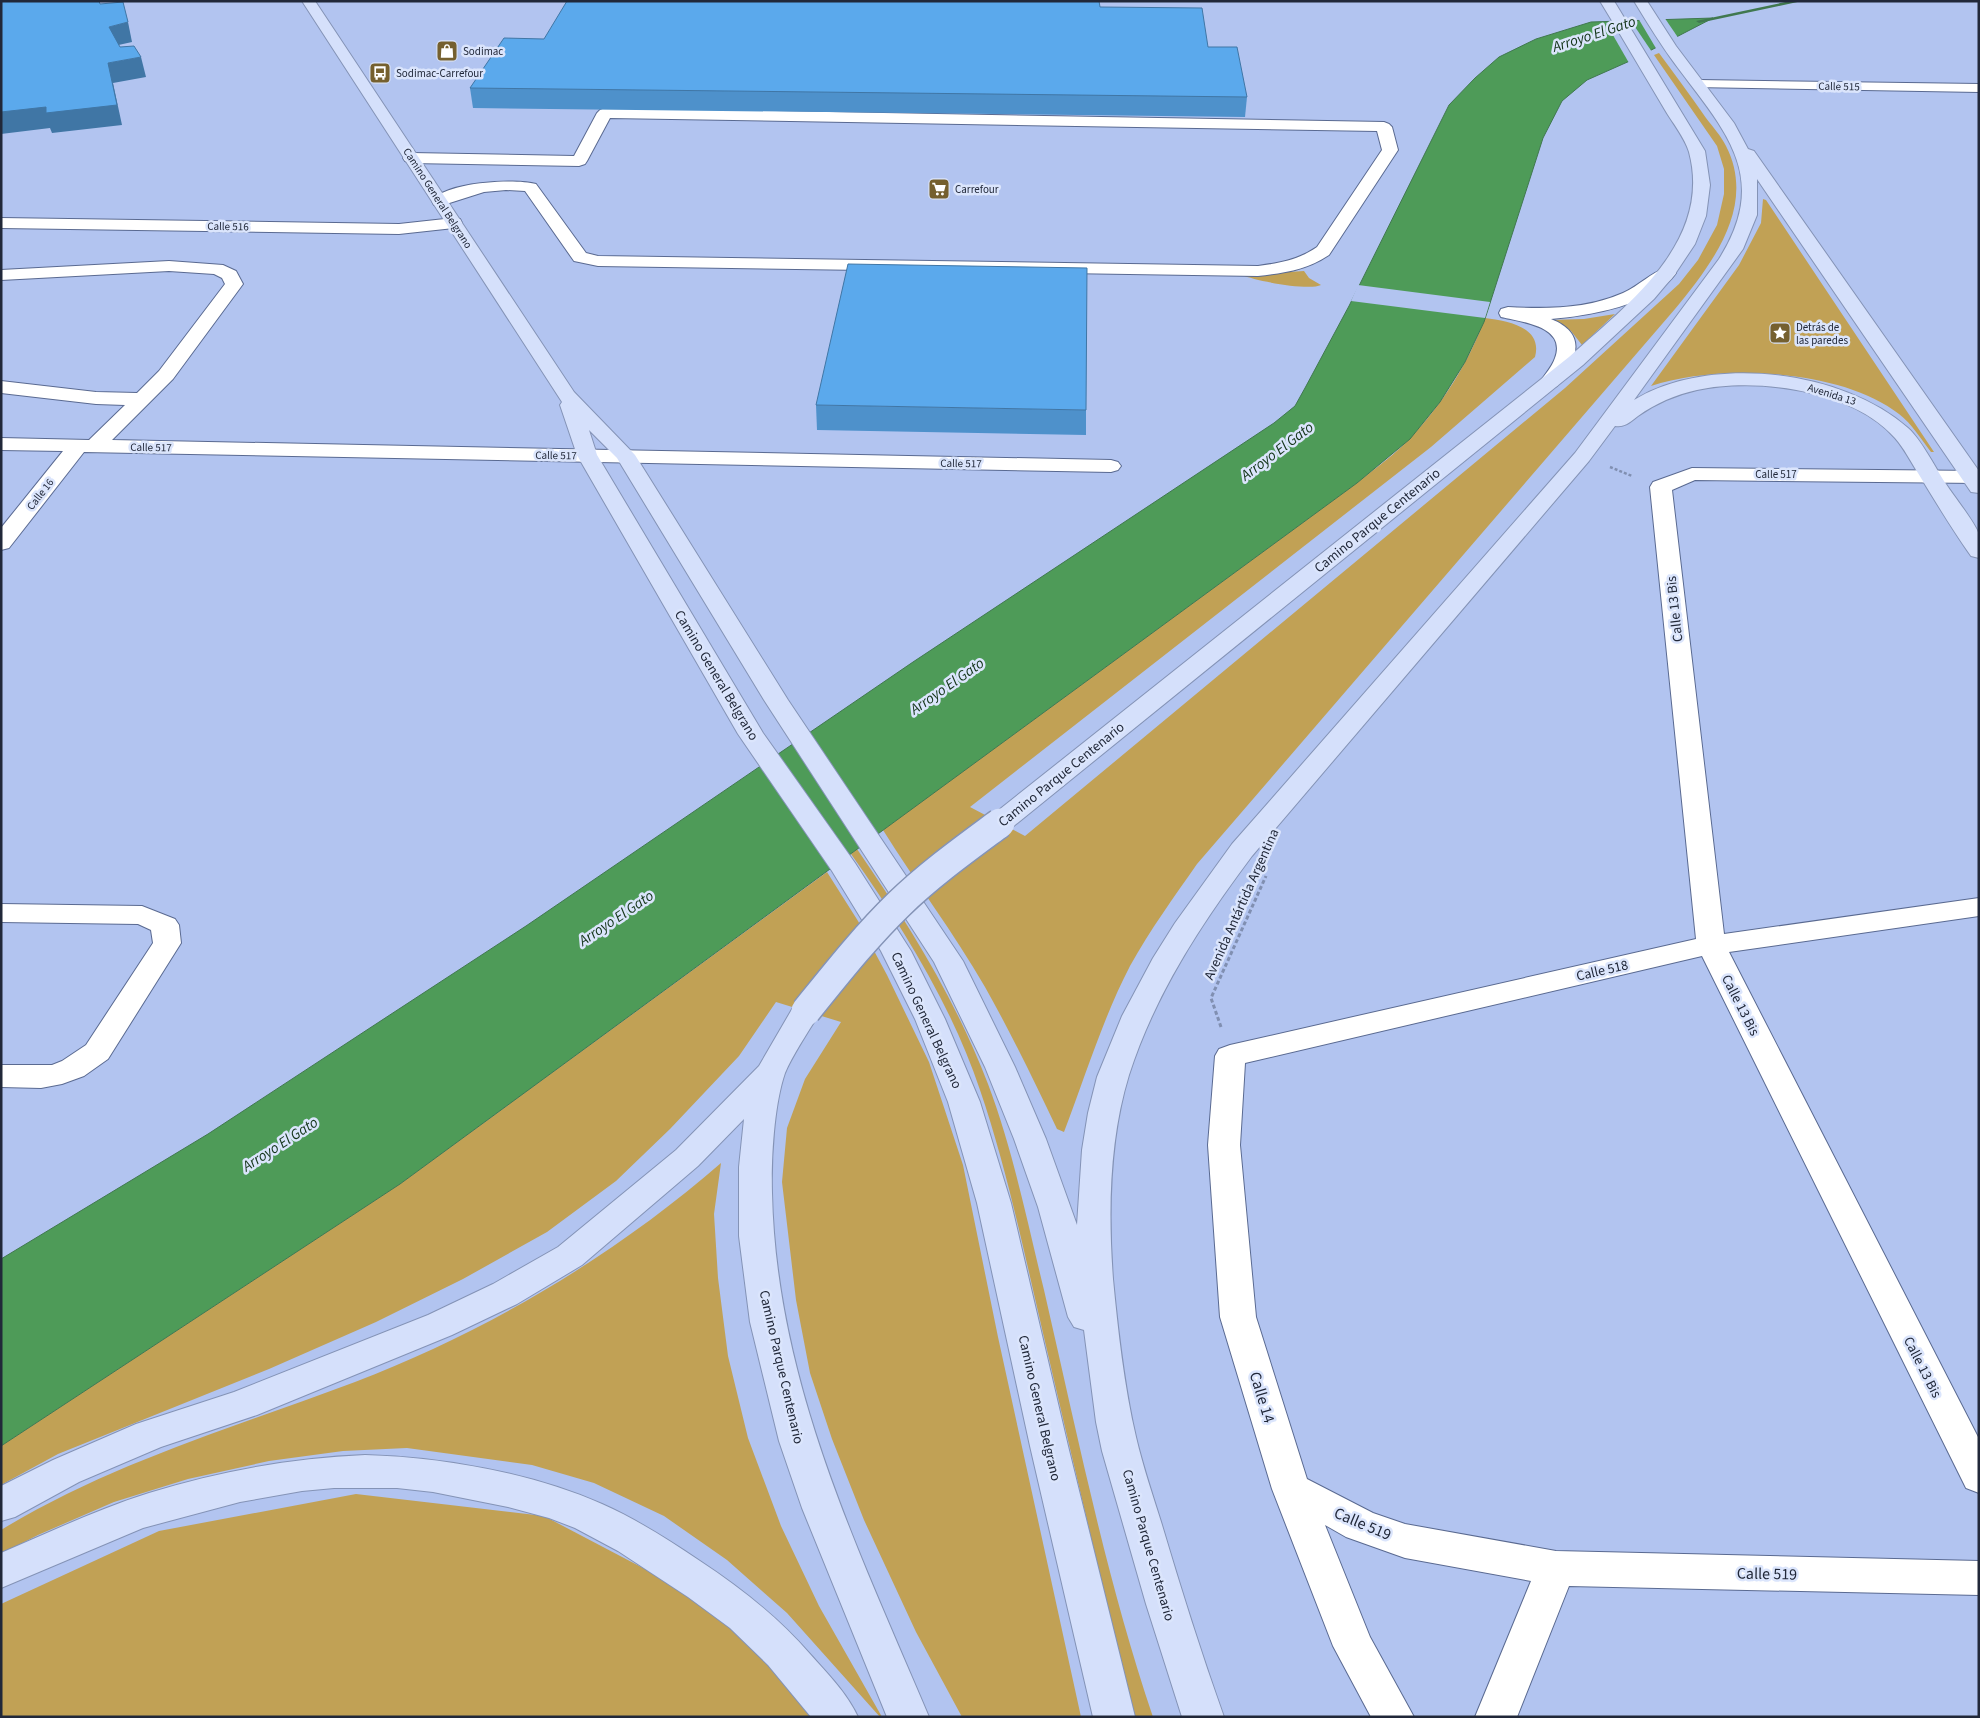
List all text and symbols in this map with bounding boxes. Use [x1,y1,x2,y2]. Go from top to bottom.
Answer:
water label: Arroyo El Gato [1549,11,1639,58]
shop icon: Sodimac [435,39,459,63]
place label: Sodimac [463,44,503,59]
bus stop icon: Sodimac-Carrefour [368,61,392,85]
place label: Sodimac-Carrefour [396,66,483,81]
street label: Calle 515 [1818,79,1860,94]
street label: Camino General Belgrano [399,145,476,251]
supermarket icon: Carrefour [927,177,951,201]
place label: Carrefour [955,182,999,197]
street label: Calle 516 [207,219,249,234]
place label: Detrás de las paredes [1796,320,1848,348]
place icon: Detrás de las paredes [1768,321,1792,345]
street label: Avenida 13 [1806,380,1858,409]
water label: Arroyo El Gato [1236,417,1318,486]
street label: Calle 517 [130,440,172,455]
street label: Calle 517 [535,448,577,463]
street label: Calle 517 [940,456,982,471]
street label: Camino Parque Centenario [1310,464,1445,578]
street label: Calle 517 [1755,467,1797,482]
street label: Calle 16 [23,475,58,513]
street label: Calle 13 Bis [1662,575,1688,643]
street label: Camino General Belgrano [669,607,763,744]
water label: Arroyo El Gato [905,653,989,720]
street label: Camino Parque Centenario [994,718,1129,832]
street label: Avenida Antártida Argentina [1199,826,1284,983]
water label: Arroyo El Gato [574,885,658,952]
street label: Camino General Belgrano [886,949,967,1092]
street label: Calle 518 [1574,955,1630,987]
street label: Calle 13 Bis [1716,971,1764,1040]
water label: Arroyo El Gato [238,1112,322,1177]
street label: Camino Parque Centenario [754,1288,808,1446]
street label: Camino General Belgrano [1013,1333,1066,1483]
street label: Calle 13 Bis [1898,1333,1946,1402]
street label: Calle 14 [1244,1369,1280,1426]
street label: Camino Parque Centenario [1117,1467,1179,1624]
street label: Calle 519 [1331,1502,1395,1546]
street label: Calle 519 [1737,1562,1797,1586]

